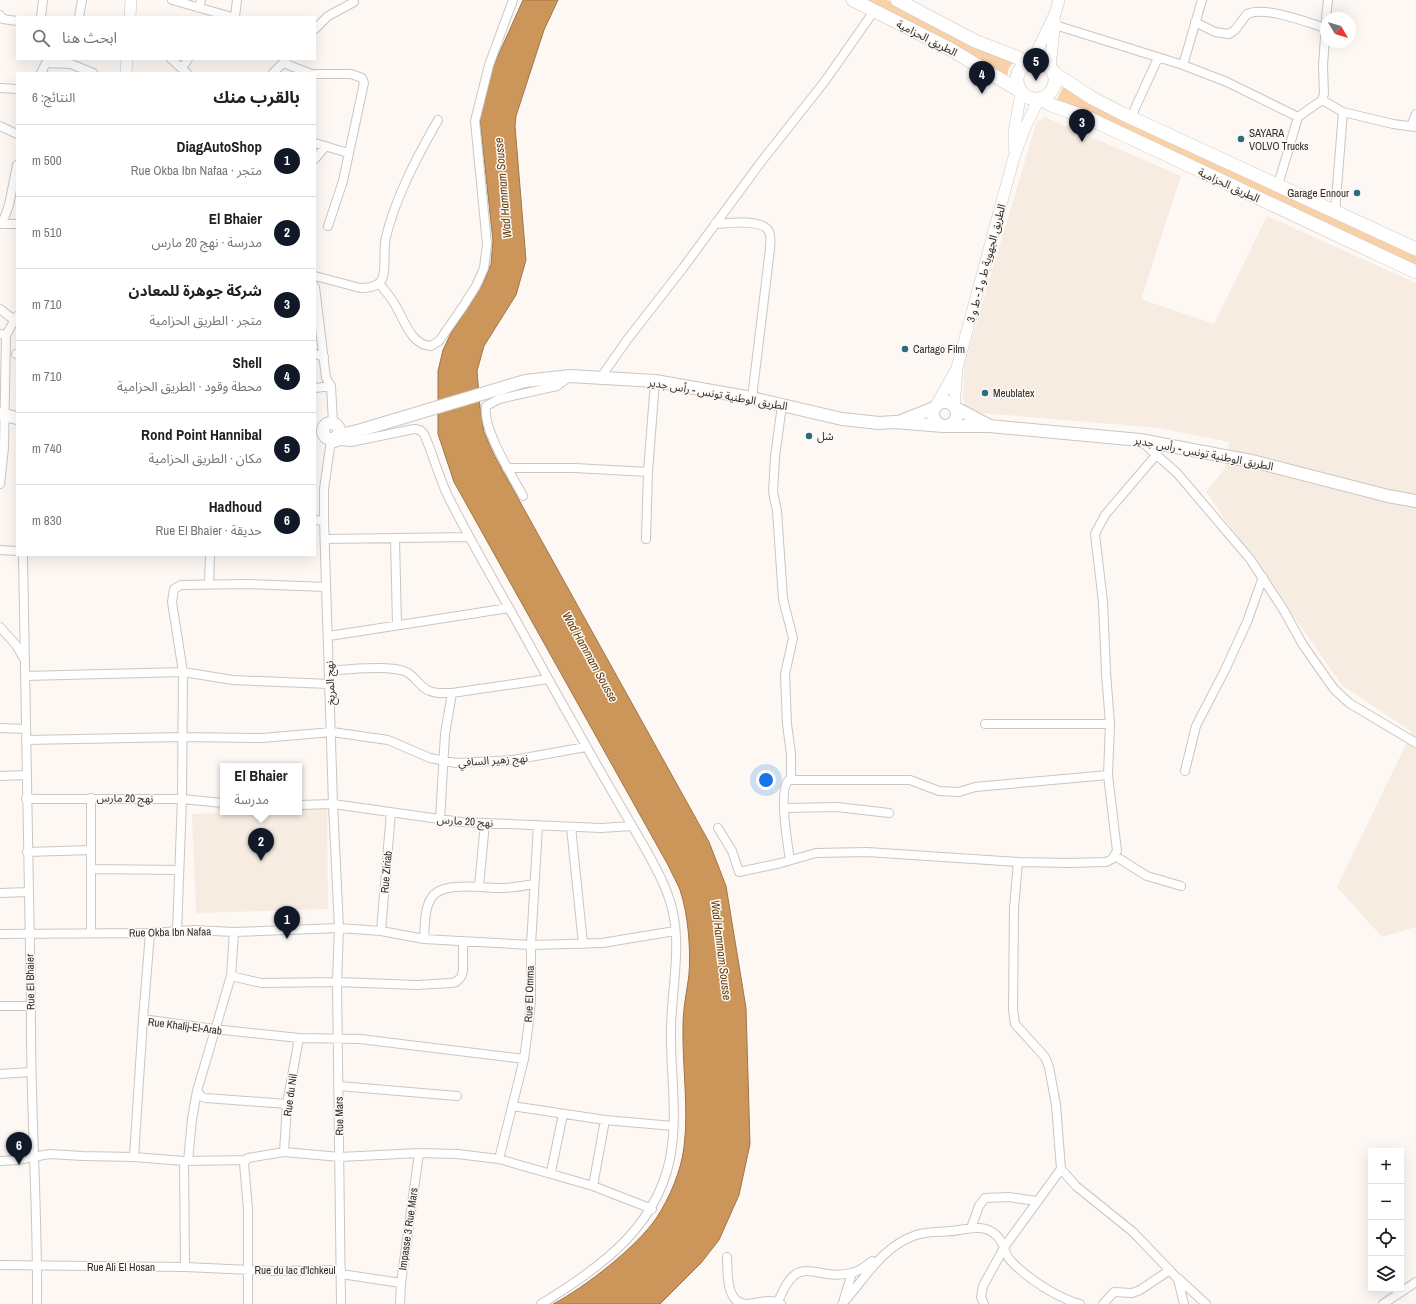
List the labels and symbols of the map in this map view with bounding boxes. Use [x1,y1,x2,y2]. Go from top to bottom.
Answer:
north arrow [1320,12,1356,48]
street label: الطريق الحزامية [894,17,960,59]
pin: 5 [1023,48,1049,81]
pin: 4 [969,61,995,94]
pin: 3 [1069,109,1095,142]
place label: SAYARA VOLVO Trucks [1249,126,1309,153]
marker: SAYARA VOLVO Trucks [1236,134,1246,144]
water label: Wad Hammam Sousse [491,137,515,239]
street label: الطريق الحزامية [1196,165,1262,205]
place label: Garage Ennour [1287,186,1349,200]
marker: Garage Ennour [1352,188,1362,198]
street label: الطريق الجهوية ط و 1 - ط و 3 [963,202,1009,324]
place label: Cartago Film [913,342,965,356]
marker: Cartago Film [900,344,910,354]
street label: الطريق الوطنية تونس - رأس جدير [646,375,789,413]
place label: Meublatex [993,386,1035,400]
marker: Meublatex [980,388,990,398]
place label: شل [817,429,834,443]
marker: شل [804,431,814,441]
street label: الطريق الوطنية تونس - رأس جدير [1132,432,1275,473]
water label: Wad Hammam Sousse [559,609,622,705]
street label: نهج المريخ [322,660,339,705]
street label: نهج زهير السافي [458,751,529,772]
your location [756,770,776,790]
street label: نهج 20 مارس [96,791,154,806]
street label: نهج 20 مارس [436,812,494,831]
pin: 2 [248,828,274,861]
street label: Rue Ziriab [377,850,395,894]
water label: Wad Hammam Sousse [707,899,735,1002]
pin: 1 [274,906,300,939]
street label: Rue Okba Ibn Nafaa [129,924,211,940]
street label: Rue El Bhaier [23,954,37,1010]
street label: Rue El Omma [521,965,537,1023]
street label: Rue Khalij-El-Arab [147,1015,223,1037]
street label: Rue du Nil [280,1073,300,1117]
street label: Rue Mars [332,1096,346,1136]
pin: 6 [6,1132,32,1165]
street label: Impasse 3 Rue Mars [395,1186,421,1271]
street label: Rue Ali El Hosan [87,1260,155,1274]
street label: Rue du lac d'Ichkeul [255,1263,335,1277]

